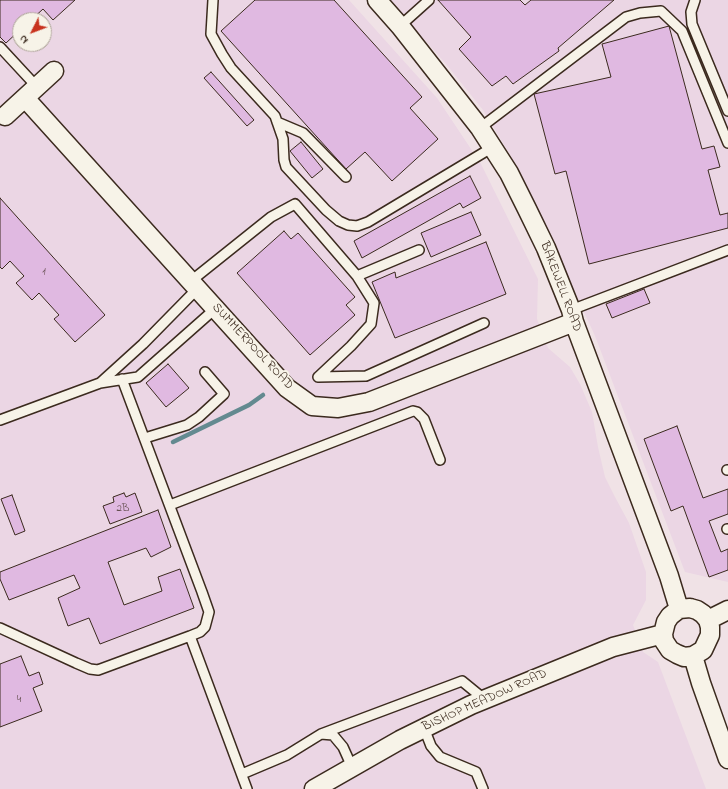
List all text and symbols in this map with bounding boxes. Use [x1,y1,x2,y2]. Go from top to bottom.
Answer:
north arrow [12,12,52,52]
text: N [15,31,32,47]
street label: BAKEWELL ROAD [536,240,584,334]
house number: 1 [42,266,46,280]
street label: SUMMERPOOL ROAD [208,300,296,394]
house number: 2B [117,502,129,516]
street label: BISHOP MEADOW ROAD [420,666,550,736]
house number: 4 [17,693,21,707]

